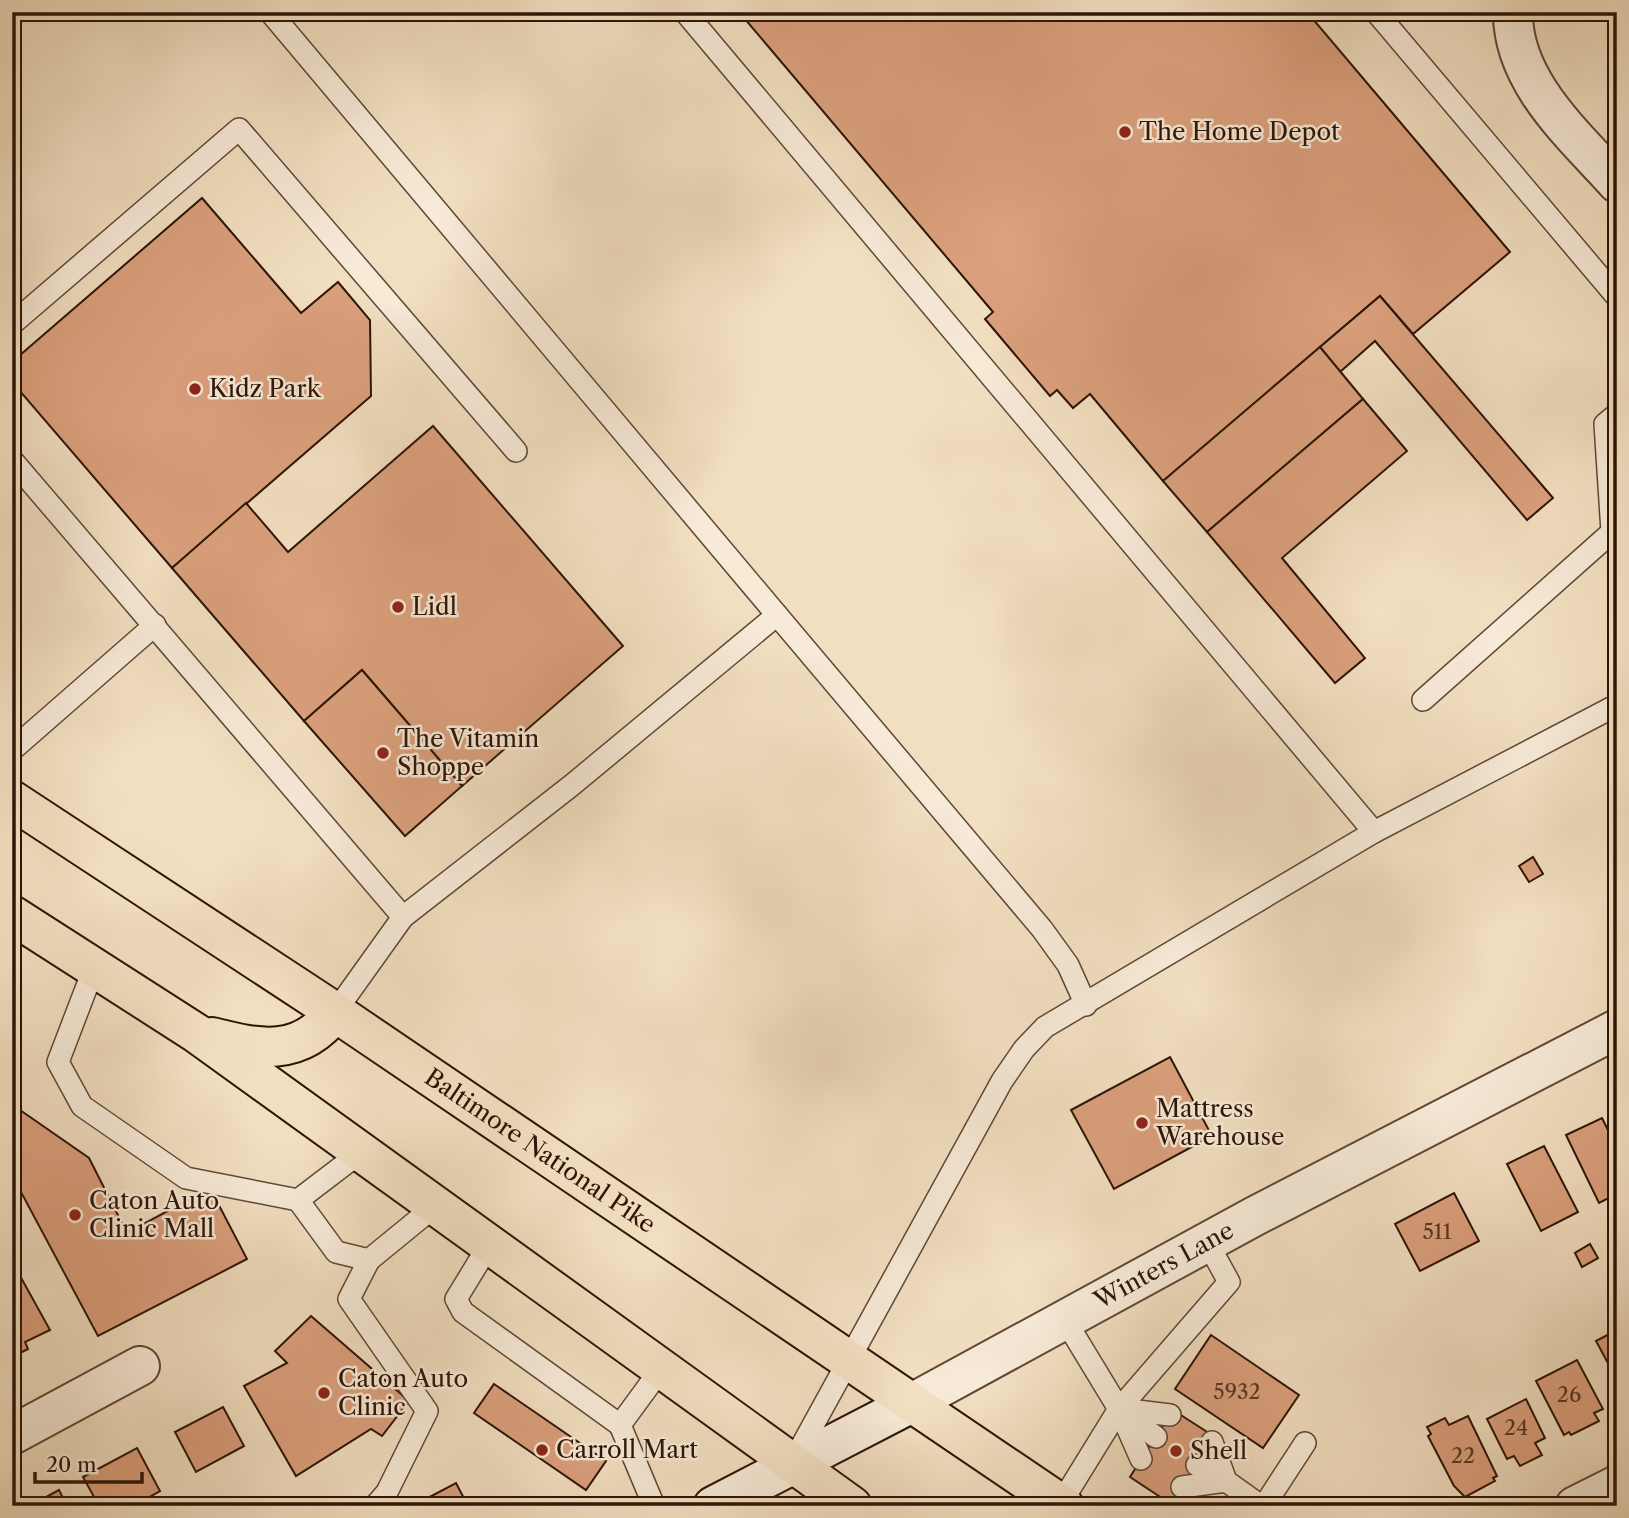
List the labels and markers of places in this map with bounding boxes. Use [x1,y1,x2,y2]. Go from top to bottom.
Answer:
place label: The Home Depot [1139,117,1340,146]
marker: The Home Depot [1117,124,1133,140]
place label: Kidz Park [209,374,322,403]
marker: Kidz Park [187,381,203,397]
place label: Lidl [412,592,457,621]
marker: Lidl [390,599,406,615]
place label: The Vitamin Shoppe [397,724,539,781]
marker: The Vitamin Shoppe [375,745,391,761]
place label: Mattress Warehouse [1155,1094,1284,1151]
marker: Mattress Warehouse [1134,1115,1150,1131]
place label: Caton Auto Clinic Mall [89,1186,219,1243]
marker: Caton Auto Clinic Mall [67,1207,83,1223]
place label: Caton Auto Clinic [338,1364,468,1421]
marker: Caton Auto Clinic [316,1385,332,1401]
place label: Carroll Mart [556,1435,698,1464]
place label: Shell [1190,1436,1247,1465]
marker: Carroll Mart [534,1442,550,1458]
marker: Shell [1168,1443,1184,1459]

